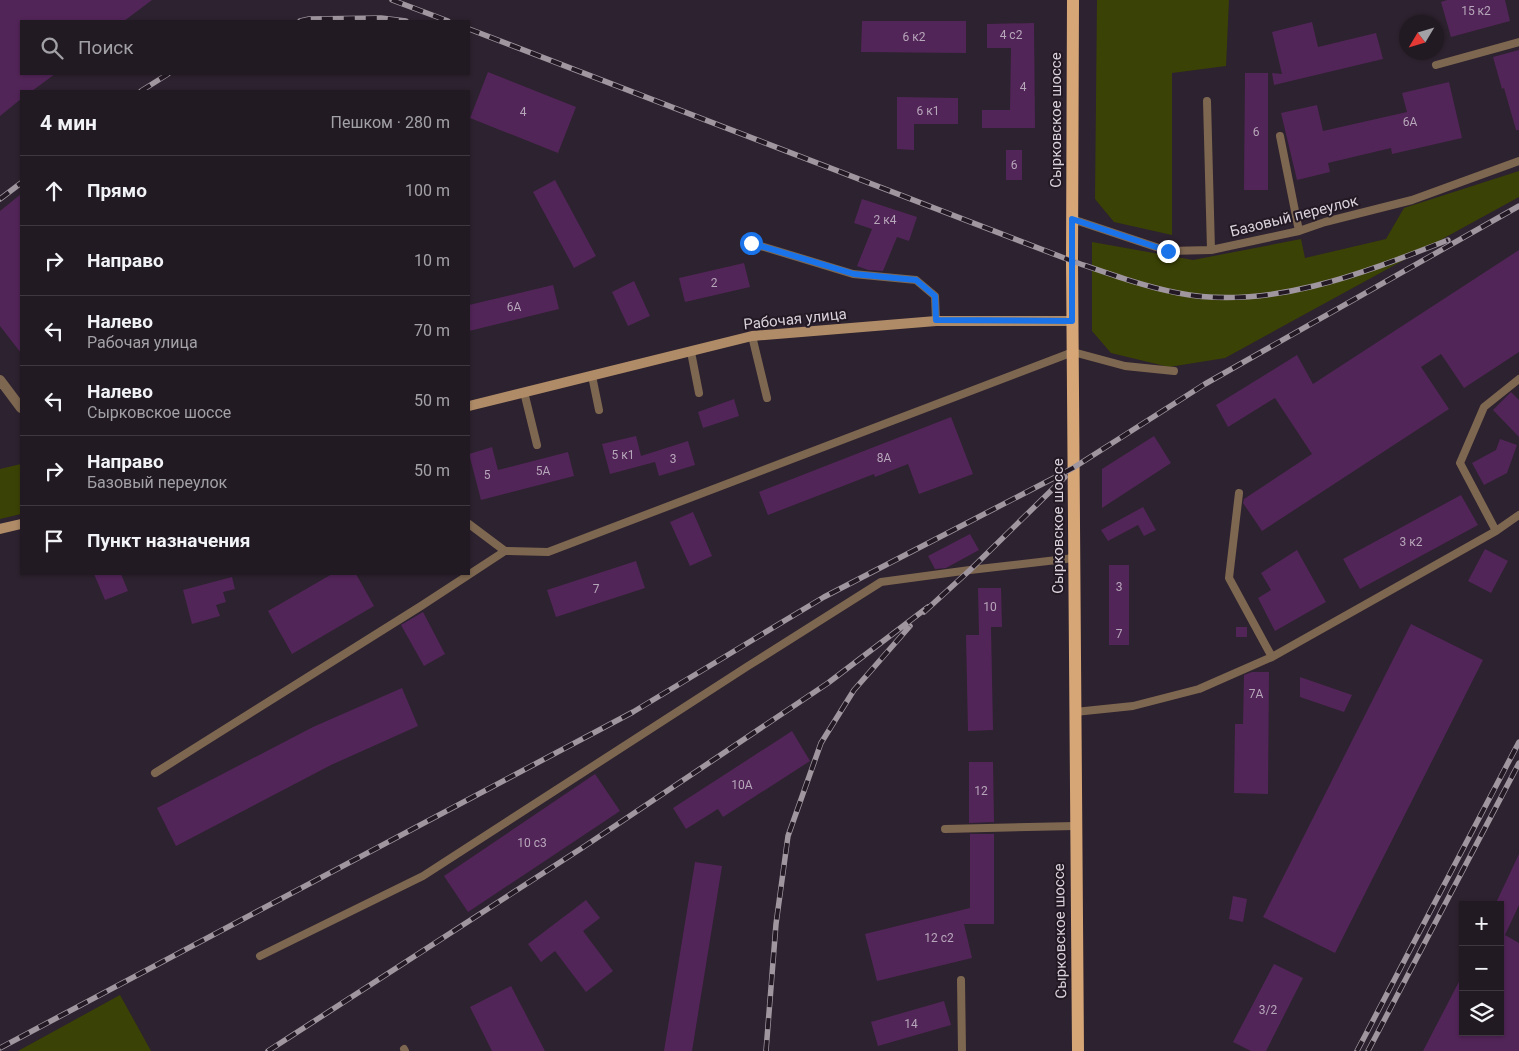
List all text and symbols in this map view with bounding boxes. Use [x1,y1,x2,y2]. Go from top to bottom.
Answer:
house number: 15 к2 [1461,4,1491,18]
north arrow [1399,15,1444,60]
search box [20,20,470,75]
house number: 4 с2 [1000,28,1023,42]
house number: 6 к2 [903,30,926,44]
icon: search [38,34,66,62]
text: Поиск [78,36,134,59]
street label: Сырковское шоссе [1047,52,1065,188]
house number: 4 [1020,80,1027,94]
house number: 6 к1 [917,104,939,118]
house number: 4 [520,105,527,119]
text: 4 мин [40,111,97,135]
text: Пешком · 280 m [331,113,450,132]
house number: 6А [1403,115,1417,129]
house number: 6 [1253,125,1260,139]
house number: 6 [1011,158,1018,172]
icon: ahead [40,177,68,205]
text: Прямо [87,179,147,202]
text: 100 m [405,181,450,200]
street label: Базовый переулок [1228,191,1360,241]
house number: 2 к4 [874,213,897,227]
route start [740,232,763,255]
route end [1157,240,1180,263]
icon: right [40,247,68,275]
text: Направо [87,249,164,272]
text: 10 m [414,251,450,270]
house number: 2 [711,276,718,290]
house number: 6А [507,300,521,314]
street label: Рабочая улица [742,305,848,333]
text: Налево [87,310,153,333]
icon: left [40,317,68,345]
text: 70 m [414,321,450,340]
text: Рабочая улица [87,333,198,352]
text: Налево [87,380,153,403]
icon: left [40,387,68,415]
text: 50 m [414,391,450,410]
text: Сырковское шоссе [87,403,231,422]
house number: 5 к1 [612,448,634,462]
text: Направо [87,450,164,473]
house number: 8А [877,451,891,465]
house number: 3 [670,452,676,466]
icon: right [40,457,68,485]
street label: Сырковское шоссе [1049,458,1067,594]
text: 50 m [414,461,450,480]
house number: 5А [536,464,550,478]
house number: 5 [484,468,491,482]
text: Базовый переулок [87,473,227,492]
icon: arrive [40,527,68,555]
text: Пункт назначения [87,529,250,552]
house number: 3 к2 [1400,535,1423,549]
house number: 3 [1116,580,1122,594]
house number: 7 [593,582,600,596]
house number: 10 [983,600,997,614]
house number: 7 [1116,627,1123,641]
house number: 7А [1249,687,1263,701]
house number: 10А [731,778,753,792]
house number: 12 [974,784,988,798]
house number: 10 с3 [517,836,547,850]
street label: Сырковское шоссе [1050,863,1070,999]
map controls [1459,901,1504,1036]
button: + [1459,901,1504,946]
house number: 12 с2 [924,931,954,945]
button: − [1459,946,1504,991]
button: layers [1459,991,1504,1036]
house number: 3/2 [1259,1003,1277,1017]
house number: 14 [904,1017,918,1031]

